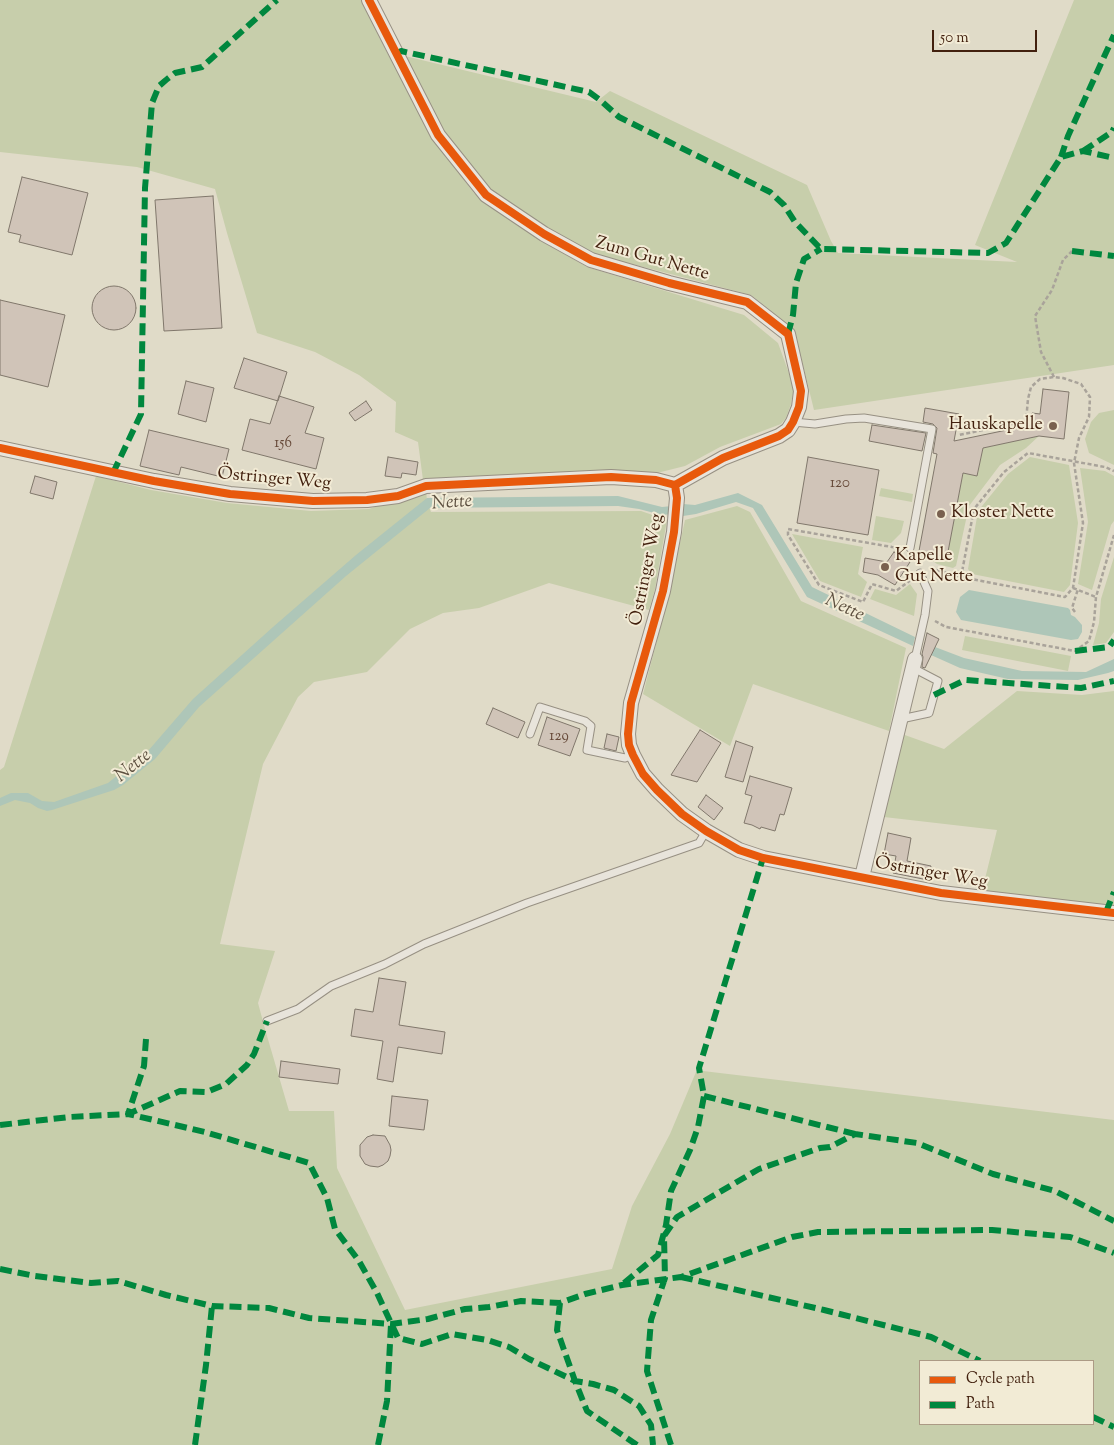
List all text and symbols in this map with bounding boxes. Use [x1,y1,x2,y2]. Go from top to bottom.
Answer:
scale bar [934,20,1039,52]
text: 50 m [940,28,969,49]
street label: Zum Gut Nette [593,233,711,287]
place label: Hauskapelle [949,415,1043,437]
marker: Hauskapelle [1047,420,1059,432]
house number: 156 [274,435,292,453]
street label: Östringer Weg [216,464,332,496]
house number: 120 [830,475,850,493]
water label: Nette [431,491,473,517]
place label: Kloster Nette [951,503,1054,525]
marker: Kloster Nette [935,508,947,520]
street label: Östringer Weg [627,512,669,628]
place label: Kapelle Gut Nette [895,546,973,588]
marker: Kapelle Gut Nette [879,561,891,573]
water label: Nette [821,590,867,628]
house number: 129 [549,728,569,746]
water label: Nette [111,745,157,789]
street label: Östringer Weg [873,853,989,895]
legend [919,1360,1094,1425]
text: Cycle path [966,1369,1035,1390]
text: Path [966,1394,995,1415]

